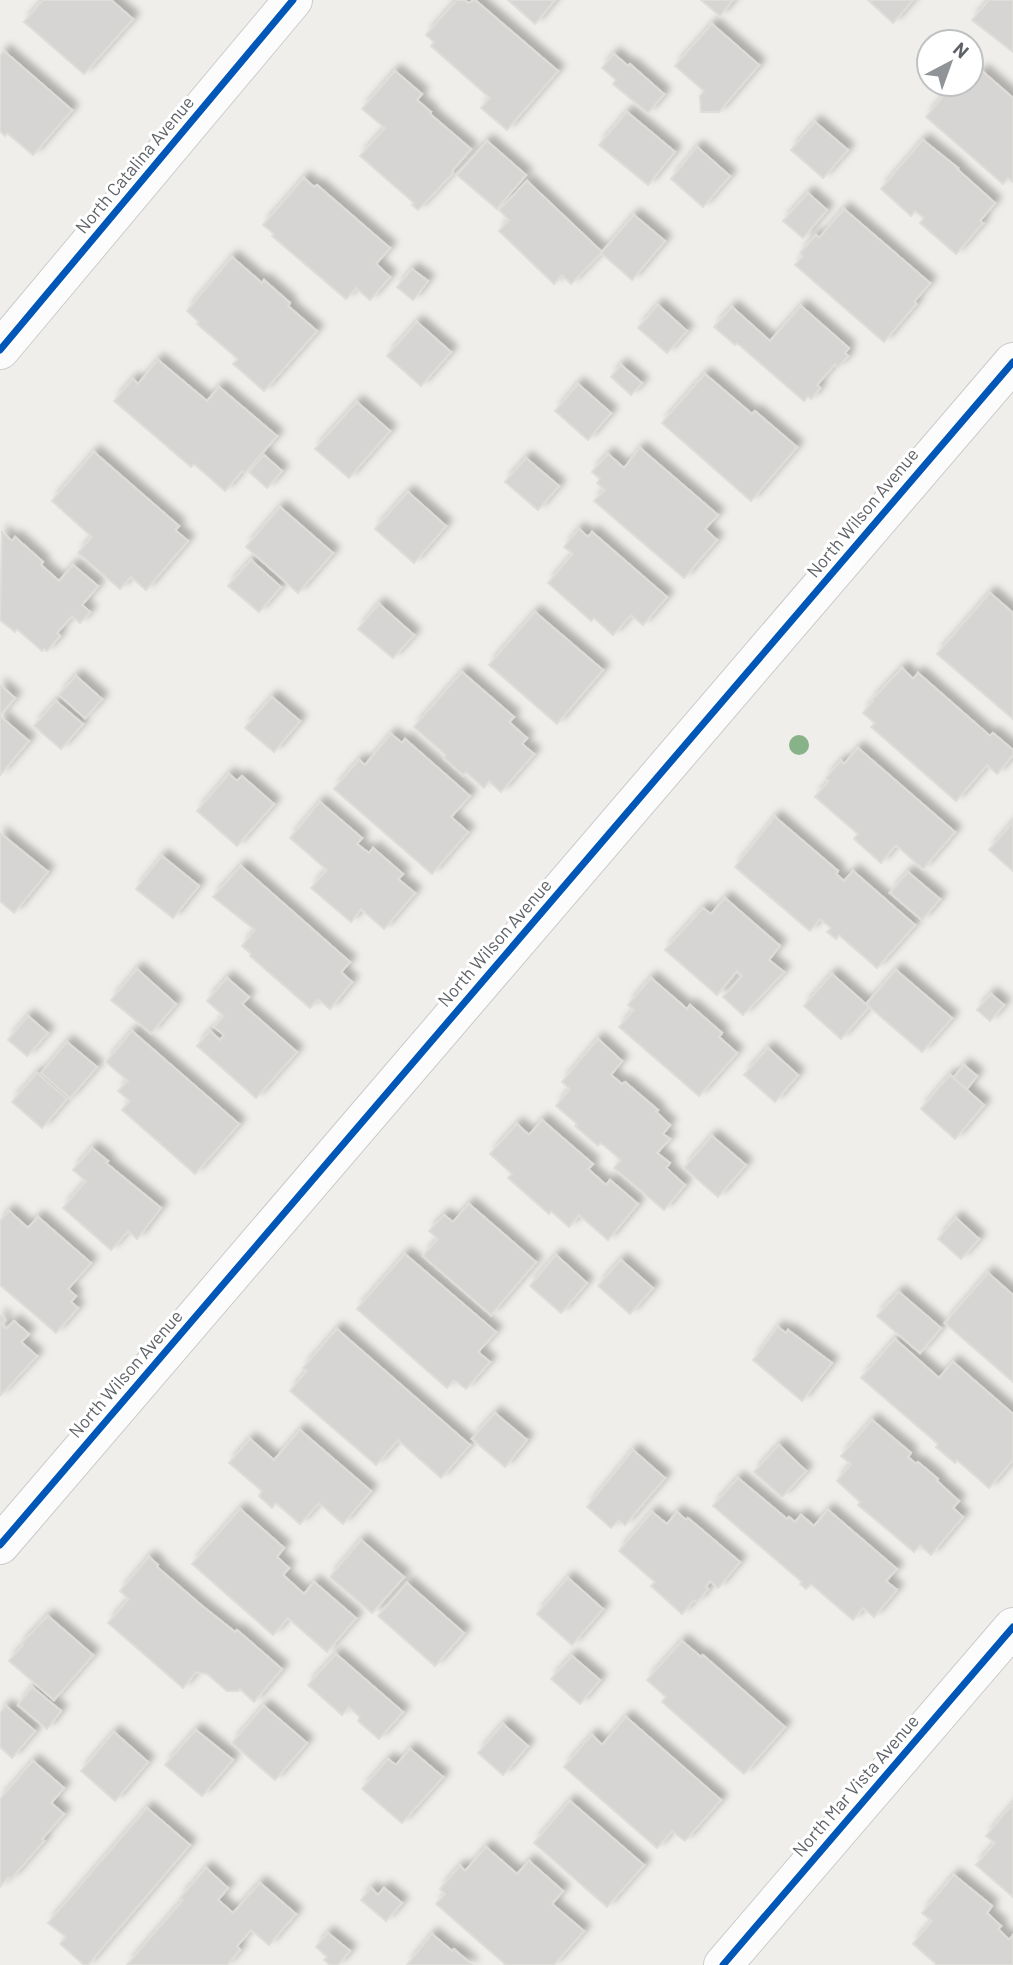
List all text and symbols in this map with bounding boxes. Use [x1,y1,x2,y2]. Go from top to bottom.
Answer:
north arrow [915,28,985,98]
text: N [949,37,974,63]
street label: North Catalina Avenue [70,91,198,238]
street label: North Wilson Avenue [802,443,923,582]
street label: North Wilson Avenue [433,874,556,1011]
street label: North Wilson Avenue [64,1305,187,1442]
street label: North Mar Vista Avenue [787,1710,923,1861]

